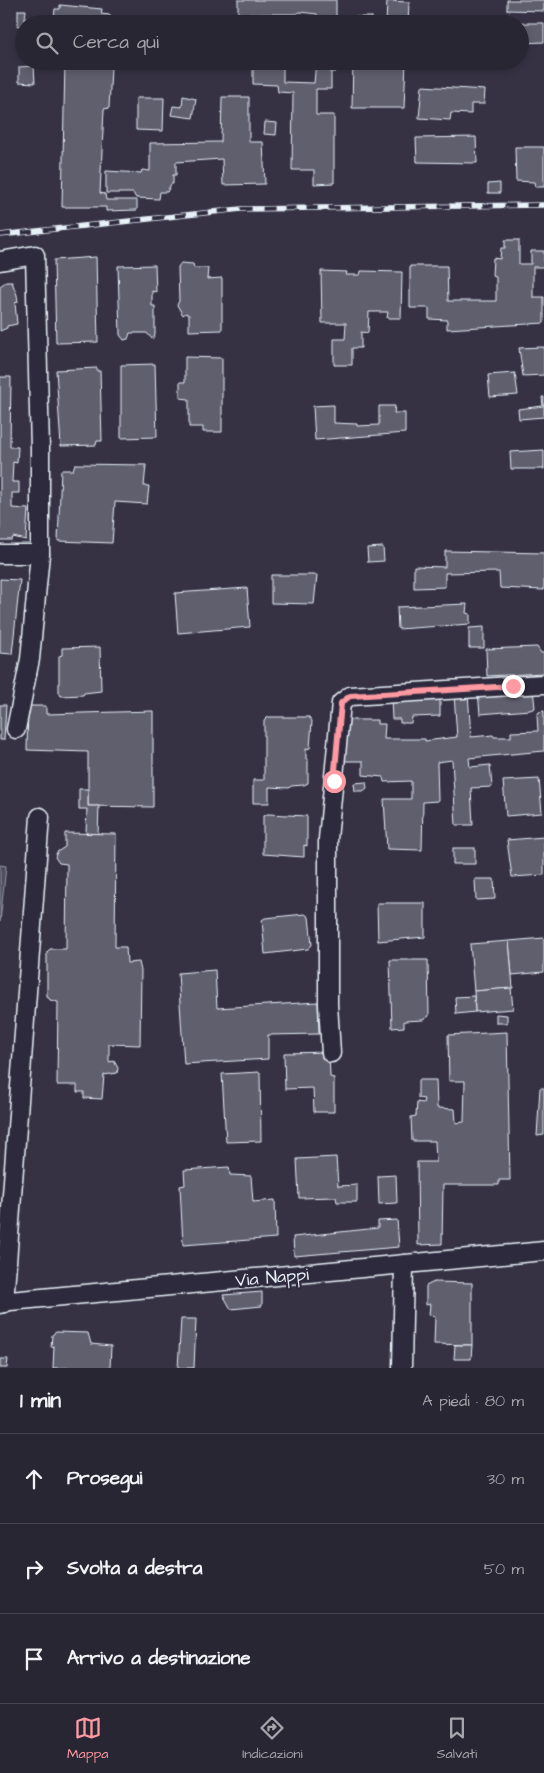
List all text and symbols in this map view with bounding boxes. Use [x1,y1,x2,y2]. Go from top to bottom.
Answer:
search box [15,15,529,70]
icon: search [33,29,61,57]
text: Cerca qui [73,29,159,56]
route end [502,675,525,698]
route start [323,770,346,793]
street label: Via Nappi [234,1262,310,1293]
text: 1 min [20,1386,61,1415]
text: A piedi · 80 m [422,1390,524,1412]
icon: ahead [20,1465,48,1493]
text: Prosegui [67,1465,142,1492]
text: 30 m [487,1468,524,1490]
icon: right [20,1555,48,1583]
text: Svolta a destra [67,1555,202,1582]
text: 50 m [484,1558,524,1580]
icon: arrive [20,1645,48,1673]
text: Arrivo a destinazione [67,1645,250,1672]
tab: Mappa [67,1714,108,1764]
tab: Indicazioni [242,1714,303,1764]
tab: Salvati [437,1714,477,1764]

